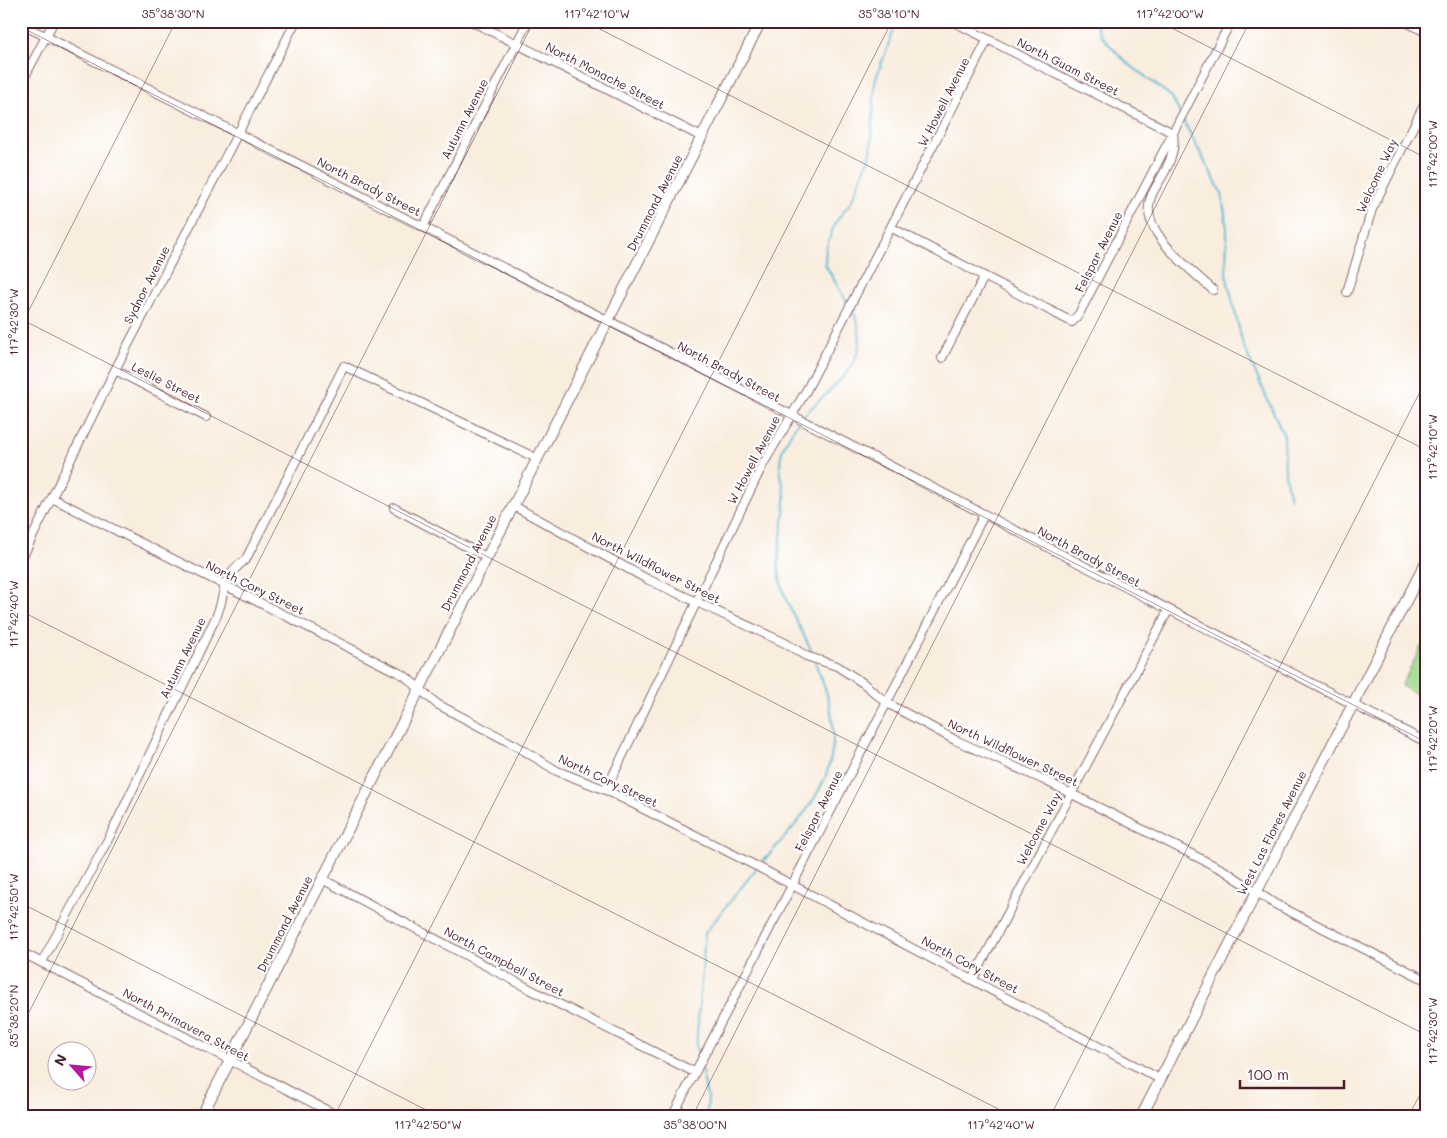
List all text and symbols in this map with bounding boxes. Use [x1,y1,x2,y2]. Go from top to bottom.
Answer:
text: 35°38'30"N [141,5,205,21]
text: 117°42'10"W [564,5,630,21]
text: 35°38'10"N [858,5,920,21]
text: 117°42'00"W [1136,5,1204,21]
street label: North Guam Street [1015,33,1122,99]
street label: North Monache Street [543,38,668,112]
street label: W Howell Avenue [914,54,973,149]
street label: Autumn Avenue [437,76,491,162]
text: 117°42'00"W [1424,120,1440,188]
street label: Welcome Way [1352,136,1400,215]
street label: Drummond Avenue [623,151,685,254]
street label: North Brady Street [315,153,424,219]
street label: Felspar Avenue [1071,208,1125,295]
street label: Sydnor Avenue [120,243,173,326]
text: 117°42'30"W [5,288,21,356]
street label: North Brady Street [675,337,784,405]
street label: Leslie Street [129,358,204,406]
street label: W Howell Avenue [723,412,783,507]
text: 117°42'10"W [1424,414,1440,480]
street label: Drummond Avenue [437,511,499,614]
street label: North Brady Street [1035,522,1144,590]
street label: North Wildflower Street [589,528,723,607]
street label: North Cory Street [203,556,307,618]
text: 117°42'40"W [5,580,21,648]
street label: Autumn Avenue [156,614,209,701]
text: 117°42'20"W [1424,705,1440,773]
street label: North Wildflower Street [946,715,1081,789]
street label: North Cory Street [556,750,661,810]
street label: Felspar Avenue [791,767,845,854]
street label: West Las Flores Avenue [1233,767,1310,898]
street label: Welcome Way [1012,789,1064,868]
street label: Drummond Avenue [253,872,315,975]
text: 117°42'50"W [5,873,21,941]
street label: North Campbell Street [442,923,567,1000]
street label: North Cory Street [919,932,1022,997]
street label: North Primavera Street [120,984,253,1064]
text: 35°38'20"N [5,985,21,1047]
text: 117°42'30"W [1424,997,1440,1065]
north arrow [48,1040,98,1090]
text: N [49,1051,71,1069]
scale bar [1240,1058,1343,1090]
text: 100 m [1247,1064,1289,1084]
text: 117°42'50"W [394,1116,462,1132]
text: 35°38'00"N [663,1116,727,1132]
text: 117°42'40"W [967,1116,1035,1132]

